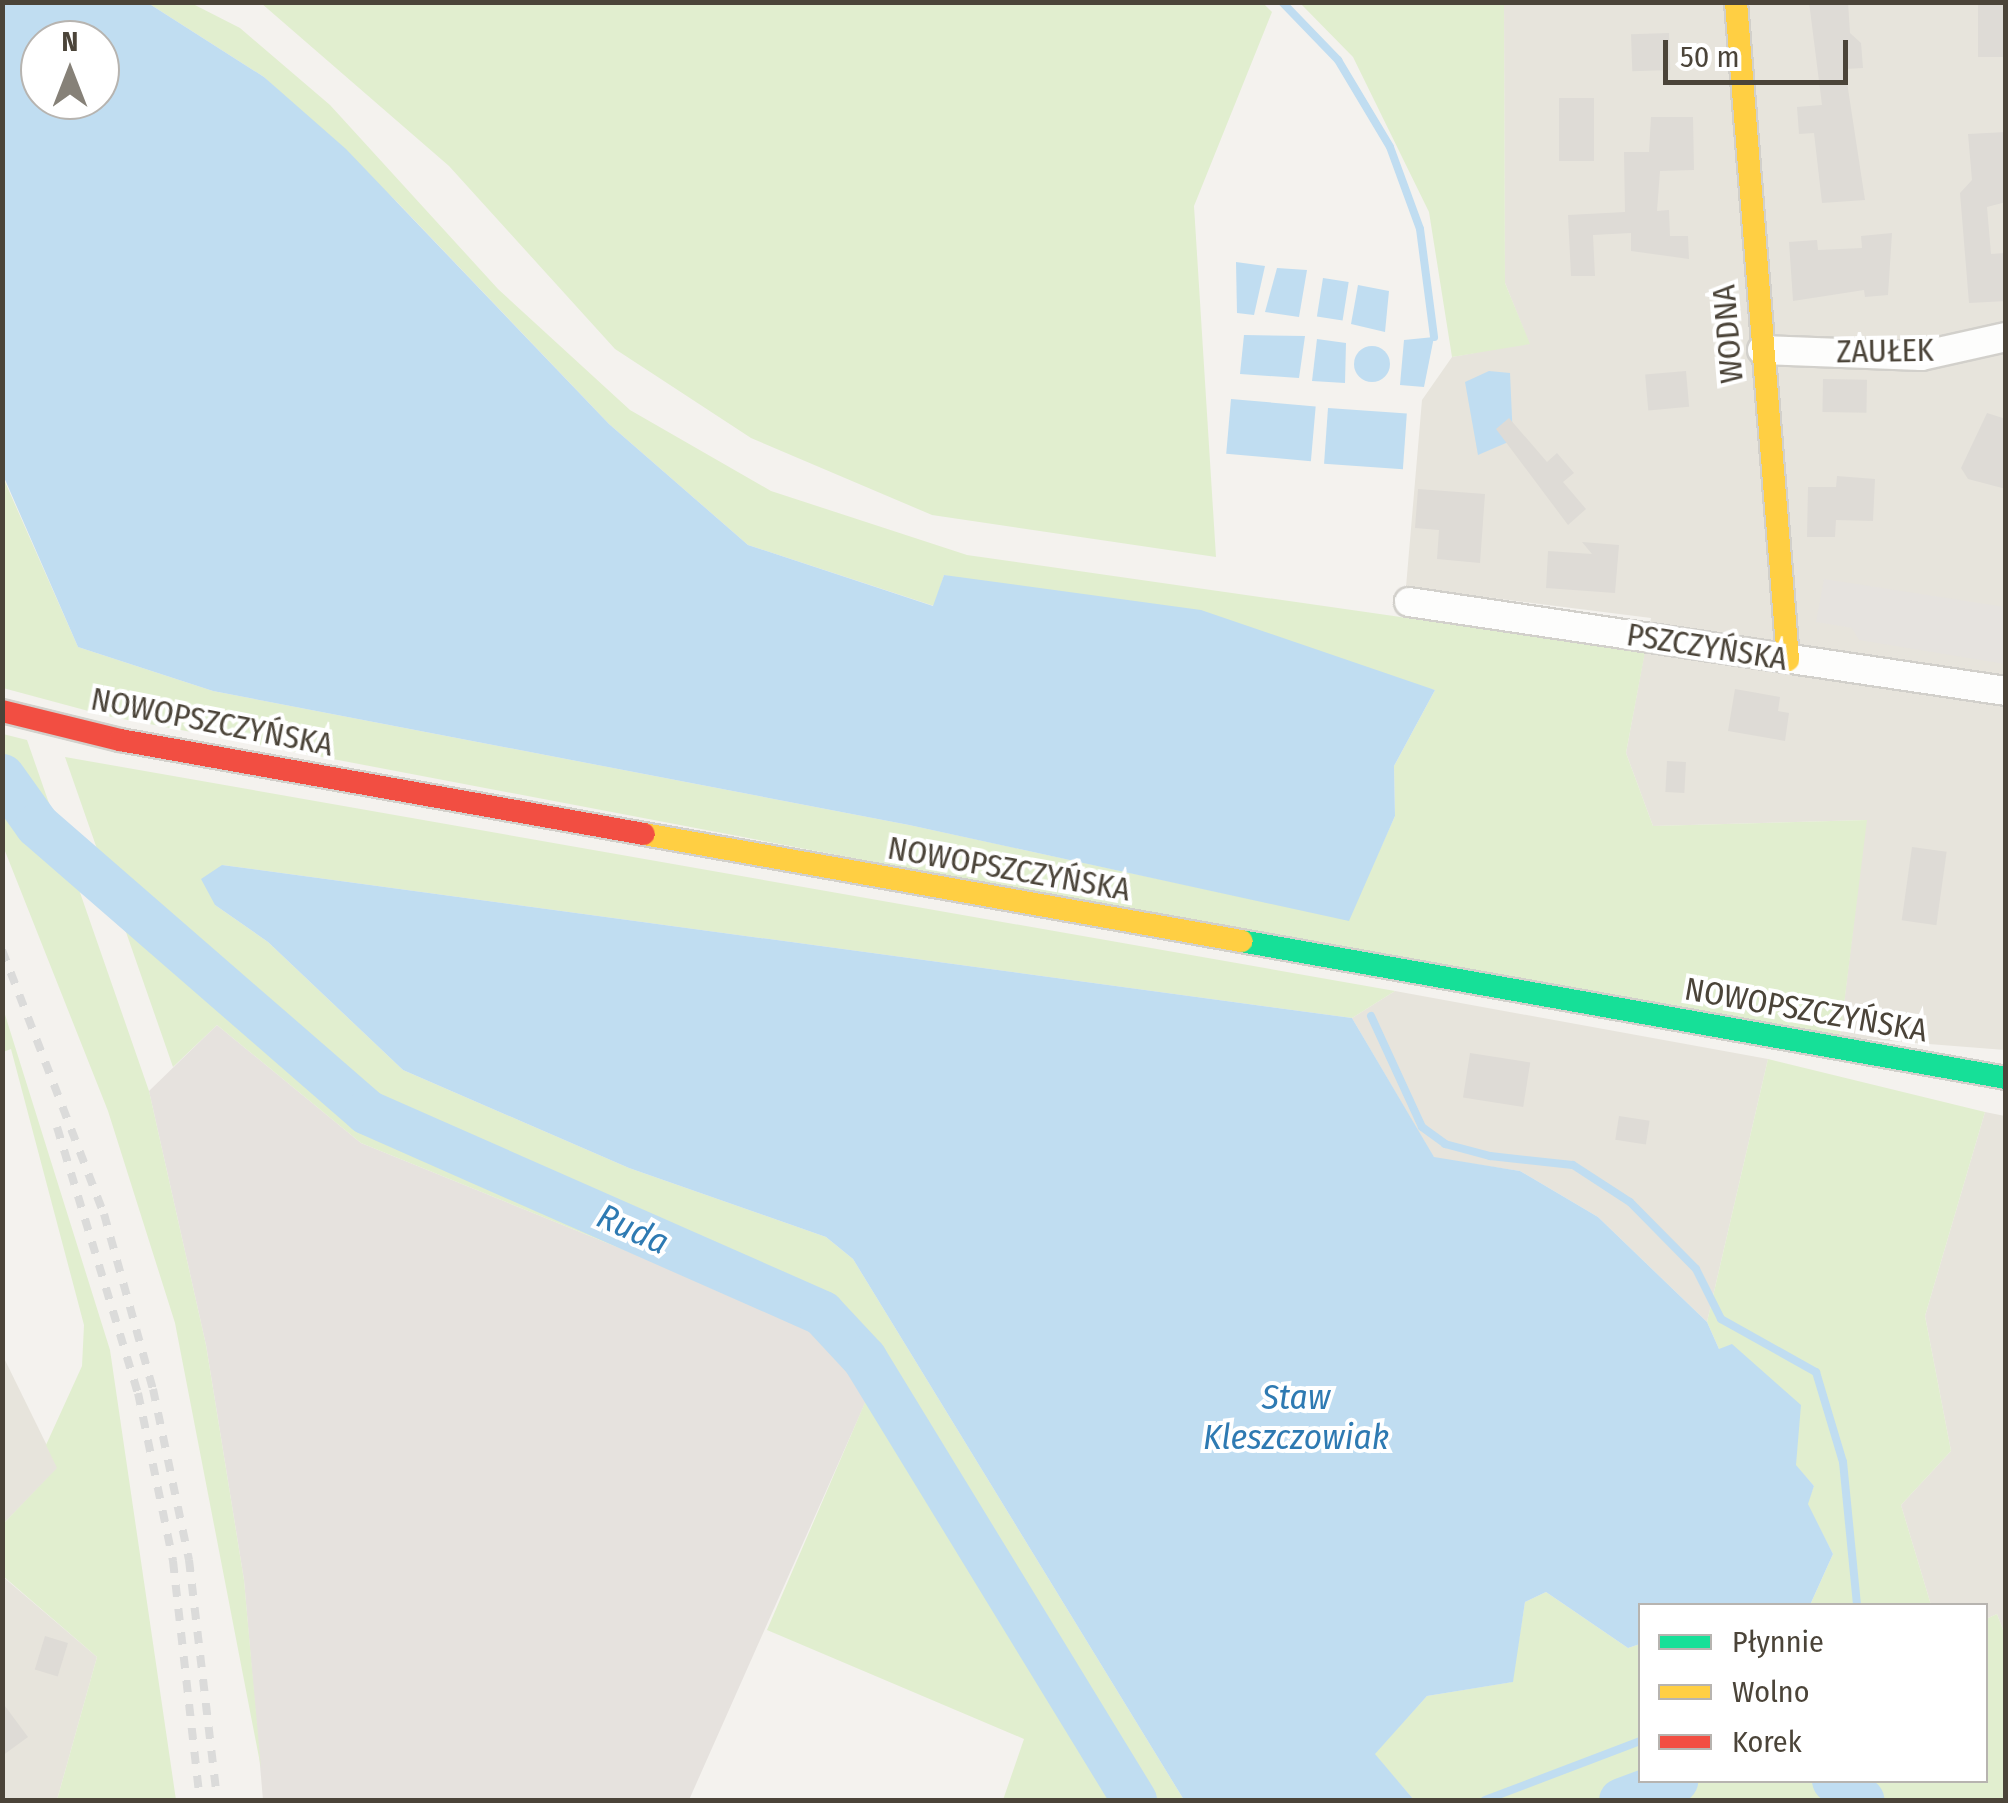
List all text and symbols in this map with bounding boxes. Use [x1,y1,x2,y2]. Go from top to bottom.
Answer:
north arrow [20,20,120,120]
scale bar [1668,20,1853,82]
text: N [62,25,78,58]
text: 50 m [1680,39,1740,75]
street label: WODNA [1705,283,1751,385]
street label: ZAUŁEK [1836,331,1934,371]
street label: PSZCZYŃSKA [1624,615,1790,679]
street label: NOWOPSZCZYŃSKA [88,680,336,764]
street label: NOWOPSZCZYŃSKA [885,829,1133,909]
street label: NOWOPSZCZYŃSKA [1682,970,1930,1050]
water label: Ruda [591,1195,675,1263]
water label: Staw Kleszczowiak [1203,1376,1389,1458]
legend [1638,1603,1988,1783]
text: Płynnie [1732,1624,1824,1660]
text: Wolno [1732,1674,1809,1710]
text: Korek [1732,1724,1802,1760]

